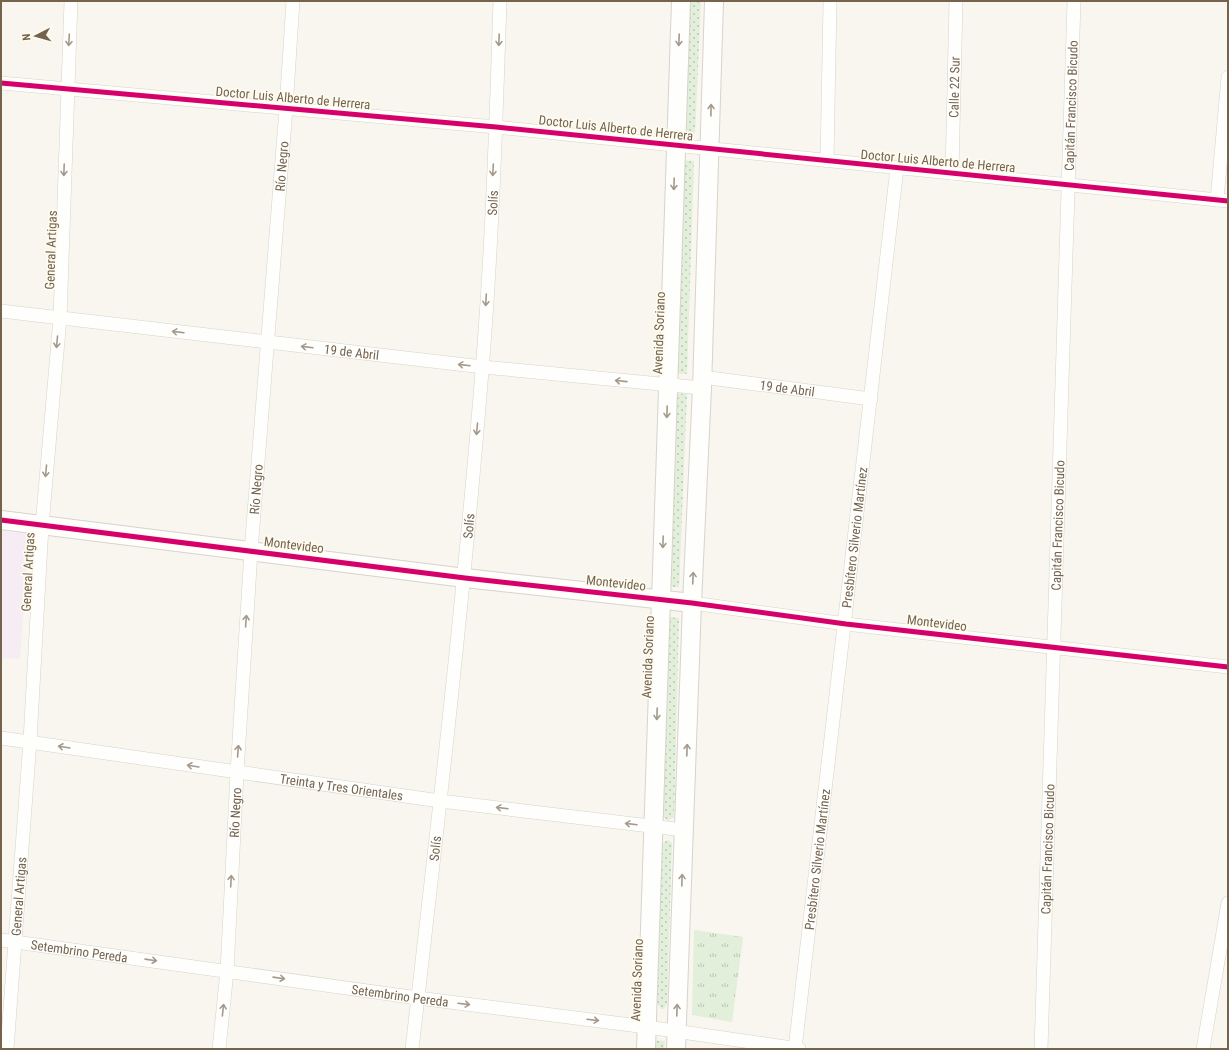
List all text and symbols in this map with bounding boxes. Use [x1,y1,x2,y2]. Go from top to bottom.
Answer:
north arrow [16,16,56,56]
text: N [20,33,33,41]
one-way arrow [66,33,73,46]
one-way arrow [495,33,503,46]
one-way arrow [676,33,683,46]
street label: Capitán Francisco Bicudo [1061,40,1080,171]
street label: Calle 22 Sur [946,56,962,118]
street label: Doctor Luis Alberto de Herrera [215,84,371,112]
one-way arrow [707,104,715,117]
street label: Doctor Luis Alberto de Herrera [538,112,694,144]
street label: Río Negro [272,141,291,192]
street label: Doctor Luis Alberto de Herrera [860,147,1016,175]
one-way arrow [61,163,68,176]
one-way arrow [490,163,497,176]
one-way arrow [671,177,678,190]
street label: Solís [484,190,501,216]
street label: General Artigas [42,210,60,290]
street label: Avenida Soriano [650,291,668,375]
one-way arrow [483,293,490,306]
one-way arrow [172,328,185,336]
one-way arrow [54,335,61,348]
street label: 19 de Abril [323,341,380,362]
one-way arrow [301,343,314,351]
one-way arrow [458,361,471,369]
one-way arrow [615,377,628,384]
street label: 19 de Abril [759,377,816,399]
one-way arrow [664,405,671,418]
one-way arrow [474,422,481,435]
street label: Capitán Francisco Bicudo [1048,460,1067,591]
one-way arrow [43,464,50,477]
street label: Río Negro [246,464,265,515]
street label: Presbítero Silverio Martínez [839,466,870,609]
street label: Solís [460,513,477,539]
street label: General Artigas [18,532,38,612]
street label: Montevideo [263,534,325,556]
one-way arrow [659,535,667,548]
street label: Montevideo [585,572,647,594]
one-way arrow [690,572,697,585]
street label: Montevideo [906,612,968,634]
one-way arrow [243,615,250,628]
street label: Avenida Soriano [639,615,657,699]
one-way arrow [653,707,661,720]
one-way arrow [58,743,71,751]
one-way arrow [683,744,690,757]
one-way arrow [234,745,241,758]
one-way arrow [187,762,200,770]
street label: Treinta y Tres Orientales [279,771,404,803]
street label: Capitán Francisco Bicudo [1038,784,1057,915]
street label: Río Negro [226,787,244,838]
street label: Presbítero Silverio Martínez [801,788,833,931]
one-way arrow [496,804,509,812]
one-way arrow [625,820,638,828]
street label: Solís [426,835,444,862]
street label: General Artigas [8,856,29,937]
one-way arrow [678,874,686,887]
one-way arrow [228,875,235,888]
street label: Setembrino Pereda [30,937,129,965]
street label: Avenida Soriano [628,938,646,1022]
one-way arrow [144,957,157,964]
one-way arrow [273,974,286,982]
street label: Setembrino Pereda [351,981,449,1009]
one-way arrow [457,1000,470,1008]
one-way arrow [219,1004,227,1017]
one-way arrow [673,1004,681,1017]
one-way arrow [586,1016,599,1024]

